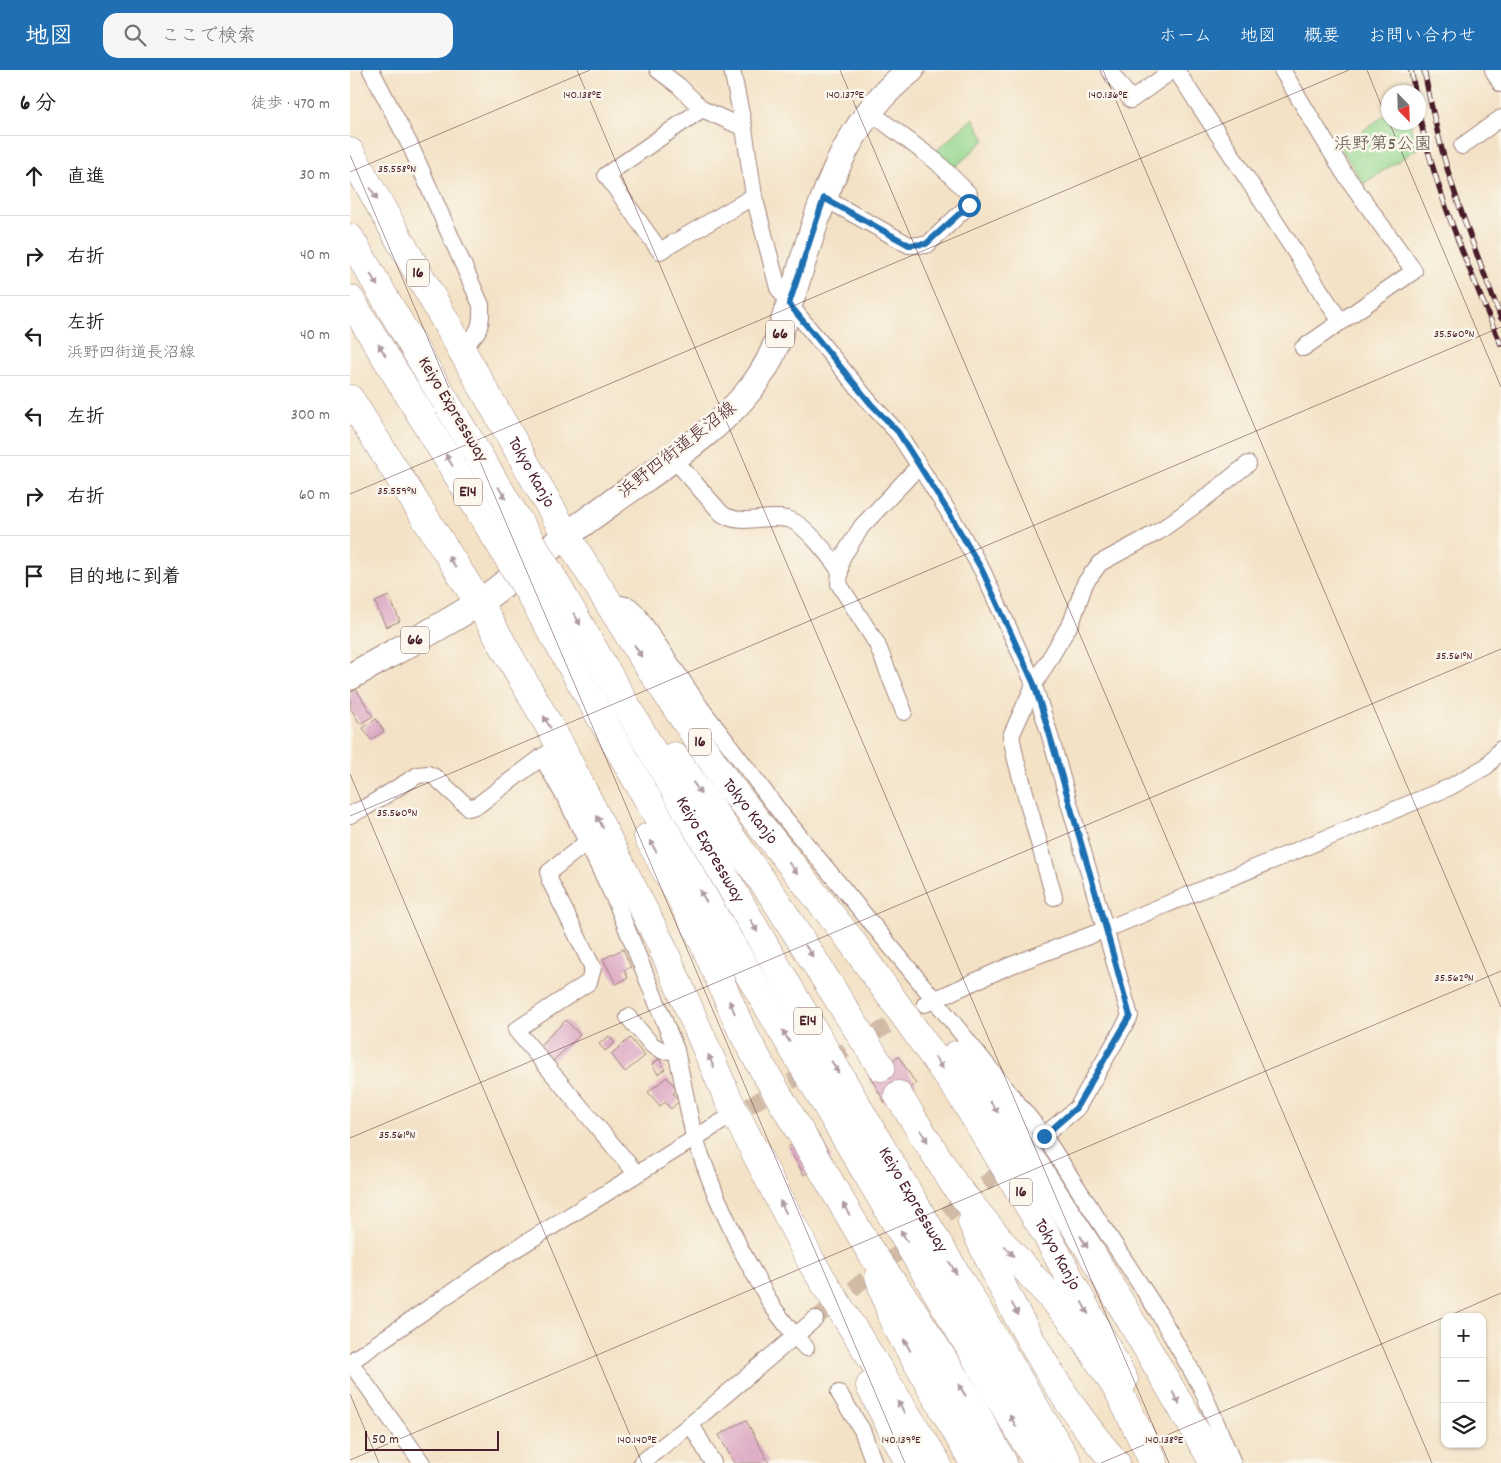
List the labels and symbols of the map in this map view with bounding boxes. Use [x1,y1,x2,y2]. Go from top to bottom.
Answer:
north arrow [1381,85,1426,130]
text: 140.138°E [563,87,602,104]
text: 140.137°E [826,87,865,104]
text: 140.136°E [1088,87,1128,104]
park label: 浜野第5公園 [1334,133,1432,158]
text: 35.558°N [378,161,416,178]
one-way arrow [370,187,378,202]
route start [958,194,981,217]
road number: 16 [407,260,429,287]
one-way arrow [369,274,378,287]
road number: 66 [766,320,794,348]
text: 35.560°N [1434,326,1474,343]
one-way arrow [377,344,386,357]
street label: Keiyo Expressway [411,352,494,468]
street label: 浜野四街道長沼線 [614,397,742,505]
street label: Tokyo Kanjo [501,432,561,513]
one-way arrow [444,454,453,467]
road number: E14 [454,478,482,506]
text: 35.559°N [377,483,417,500]
one-way arrow [497,487,506,500]
one-way arrow [448,555,457,569]
one-way arrow [572,612,581,625]
road number: 66 [401,626,429,654]
one-way arrow [634,644,643,657]
text: 35.561°N [1436,648,1472,665]
one-way arrow [542,715,551,729]
road number: 16 [689,729,711,756]
street label: Tokyo Kanjo [716,773,784,850]
one-way arrow [692,782,702,795]
street label: Keiyo Expressway [669,792,750,908]
text: 35.560°N [377,805,417,822]
one-way arrow [596,815,604,830]
one-way arrow [649,838,657,853]
one-way arrow [788,862,799,875]
one-way arrow [699,889,708,902]
one-way arrow [750,919,758,934]
one-way arrow [804,944,814,958]
text: 35.562°N [1434,970,1474,987]
one-way arrow [728,1000,736,1014]
road number: E14 [794,1008,822,1034]
one-way arrow [781,1029,790,1042]
one-way arrow [707,1054,715,1068]
one-way arrow [934,1056,944,1070]
one-way arrow [831,1060,839,1075]
one-way arrow [989,1100,1000,1113]
route end [1033,1125,1056,1148]
text: 35.561°N [379,1127,415,1144]
one-way arrow [920,1130,929,1143]
street label: Keiyo Expressway [871,1143,954,1259]
road number: 16 [1010,1178,1032,1206]
one-way arrow [779,1200,787,1214]
one-way arrow [842,1203,851,1216]
street label: Tokyo Kanjo [1027,1214,1087,1295]
one-way arrow [899,1229,908,1242]
one-way arrow [1080,1236,1089,1249]
one-way arrow [1003,1245,1015,1257]
one-way arrow [948,1261,957,1274]
one-way arrow [1081,1300,1089,1315]
one-way arrow [1011,1302,1019,1317]
one-way arrow [902,1338,911,1351]
one-way arrow [958,1384,967,1397]
one-way arrow [1172,1391,1180,1405]
one-way arrow [897,1401,906,1414]
one-way arrow [1009,1414,1018,1427]
scale bar [365,1428,499,1451]
text: 140.140°E [617,1432,657,1449]
text: 140.139°E [882,1432,921,1449]
text: 140.138°E [1145,1432,1184,1449]

